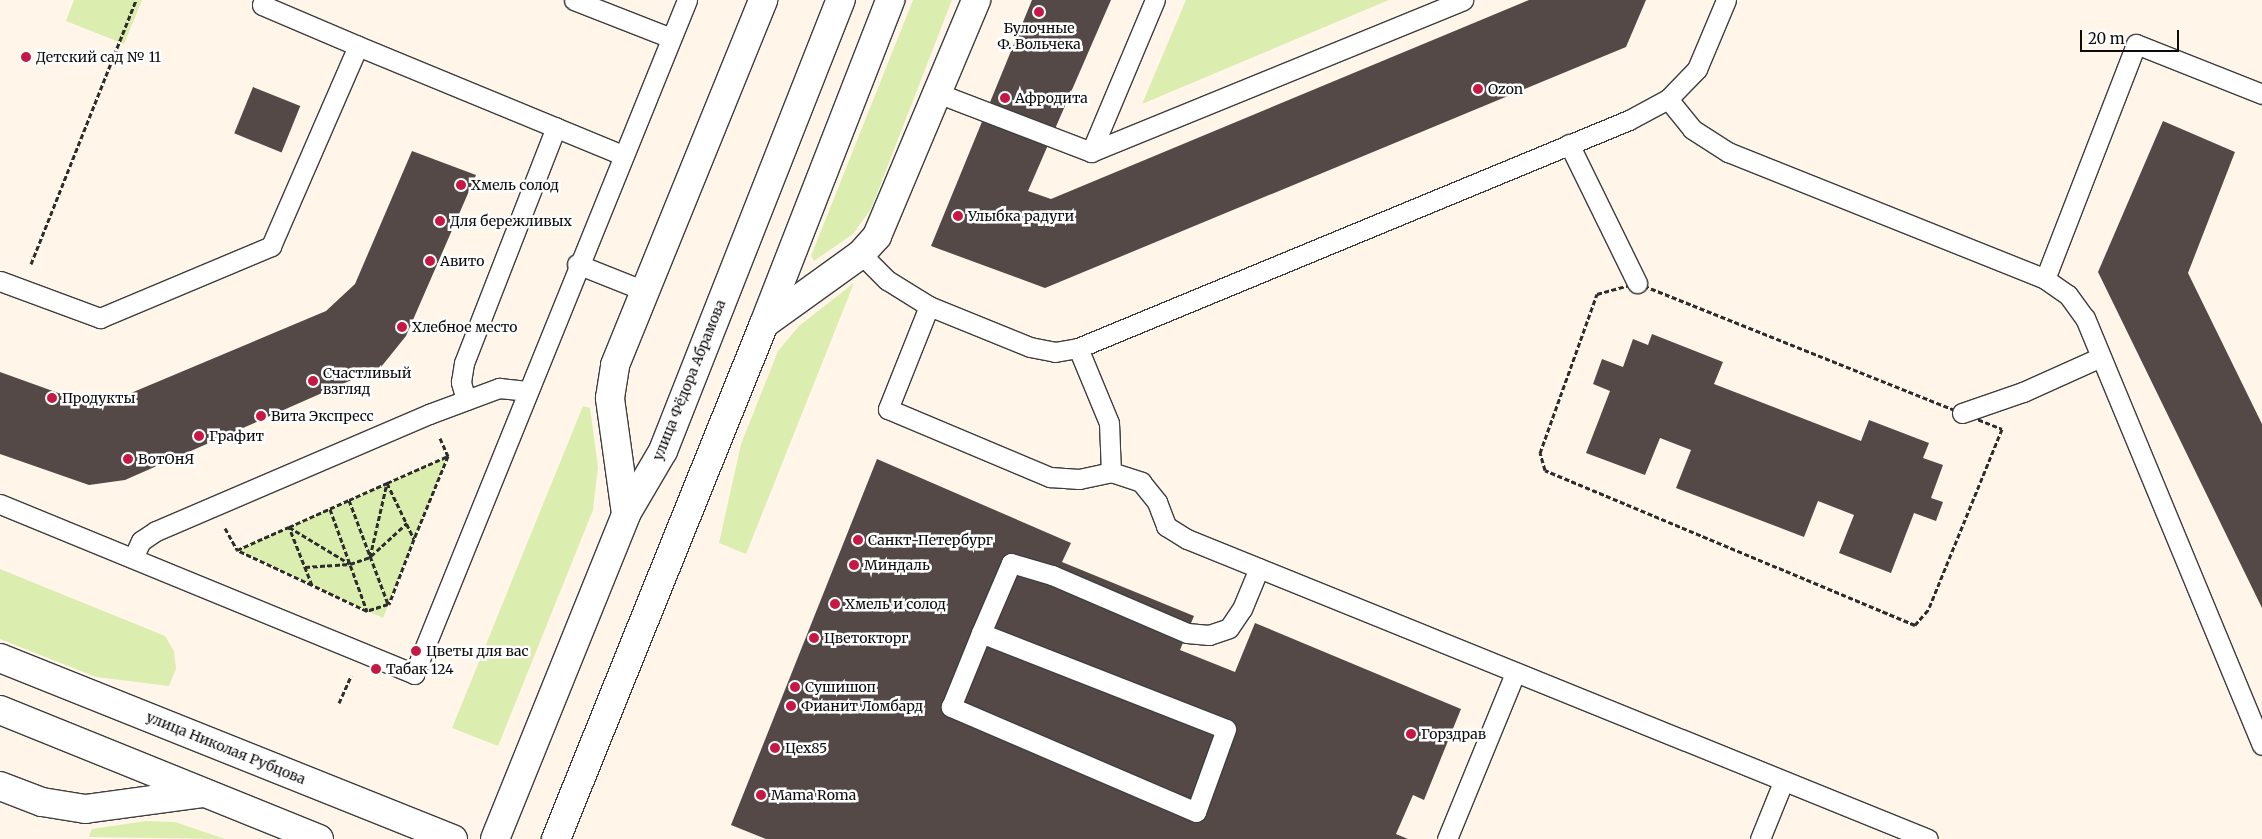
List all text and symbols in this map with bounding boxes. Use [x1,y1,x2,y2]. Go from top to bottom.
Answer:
marker: Булочные Ф. Вольчека [1033,6,1045,18]
place label: Булочные Ф. Вольчека [997,20,1081,52]
scale bar [2082,20,2181,52]
text: 20 m [2088,29,2125,48]
place label: Детский сад № 11 [36,49,161,65]
marker: Детский сад № 11 [20,51,32,63]
place label: Ozon [1488,81,1523,97]
marker: Ozon [1472,83,1484,95]
place label: Афродита [1015,90,1088,106]
marker: Афродита [999,92,1011,104]
place label: Хмель солод [471,177,559,193]
marker: Хмель солод [455,179,467,191]
place label: Улыбка радуги [968,208,1074,224]
marker: Улыбка радуги [952,210,964,222]
place label: Для бережливых [450,213,572,229]
marker: Для бережливых [434,215,446,227]
place label: Авито [440,253,484,269]
marker: Авито [424,255,436,267]
street label: улица Фёдора Абрамова [649,297,729,463]
place label: Хлебное место [412,319,518,335]
marker: Хлебное место [396,321,408,333]
place label: Счастливый взгляд [323,365,411,398]
marker: Счастливый взгляд [307,375,319,387]
place label: Продукты [62,390,136,406]
marker: Продукты [46,392,58,404]
place label: Вита Экспресс [271,408,374,424]
marker: Вита Экспресс [255,410,267,422]
place label: Графит [209,428,264,444]
marker: Графит [193,430,205,442]
place label: ВотОнЯ [138,451,194,467]
marker: ВотОнЯ [122,453,134,465]
place label: Санкт-Петербург [868,532,993,548]
marker: Санкт-Петербург [852,534,864,546]
place label: Миндаль [864,557,930,573]
marker: Миндаль [848,559,860,571]
place label: Хмель и солод [845,596,946,612]
marker: Хмель и солод [829,598,841,610]
place label: Цветокторг [824,630,908,646]
marker: Цветокторг [808,632,820,644]
place label: Цветы для вас [426,643,529,659]
marker: Цветы для вас [410,645,422,657]
place label: Табак 124 [386,661,454,677]
marker: Табак 124 [370,663,382,675]
place label: Сушишоп [805,679,876,695]
marker: Сушишоп [789,681,801,693]
place label: Фианит Ломбард [801,698,923,714]
marker: Фианит Ломбард [785,700,797,712]
street label: улица Николая Рубцова [144,708,308,788]
place label: Горздрав [1421,726,1486,742]
marker: Горздрав [1405,728,1417,740]
place label: Цех85 [785,740,827,756]
marker: Цех85 [769,742,781,754]
place label: Mama Roma [771,787,856,803]
marker: Mama Roma [755,789,767,801]

